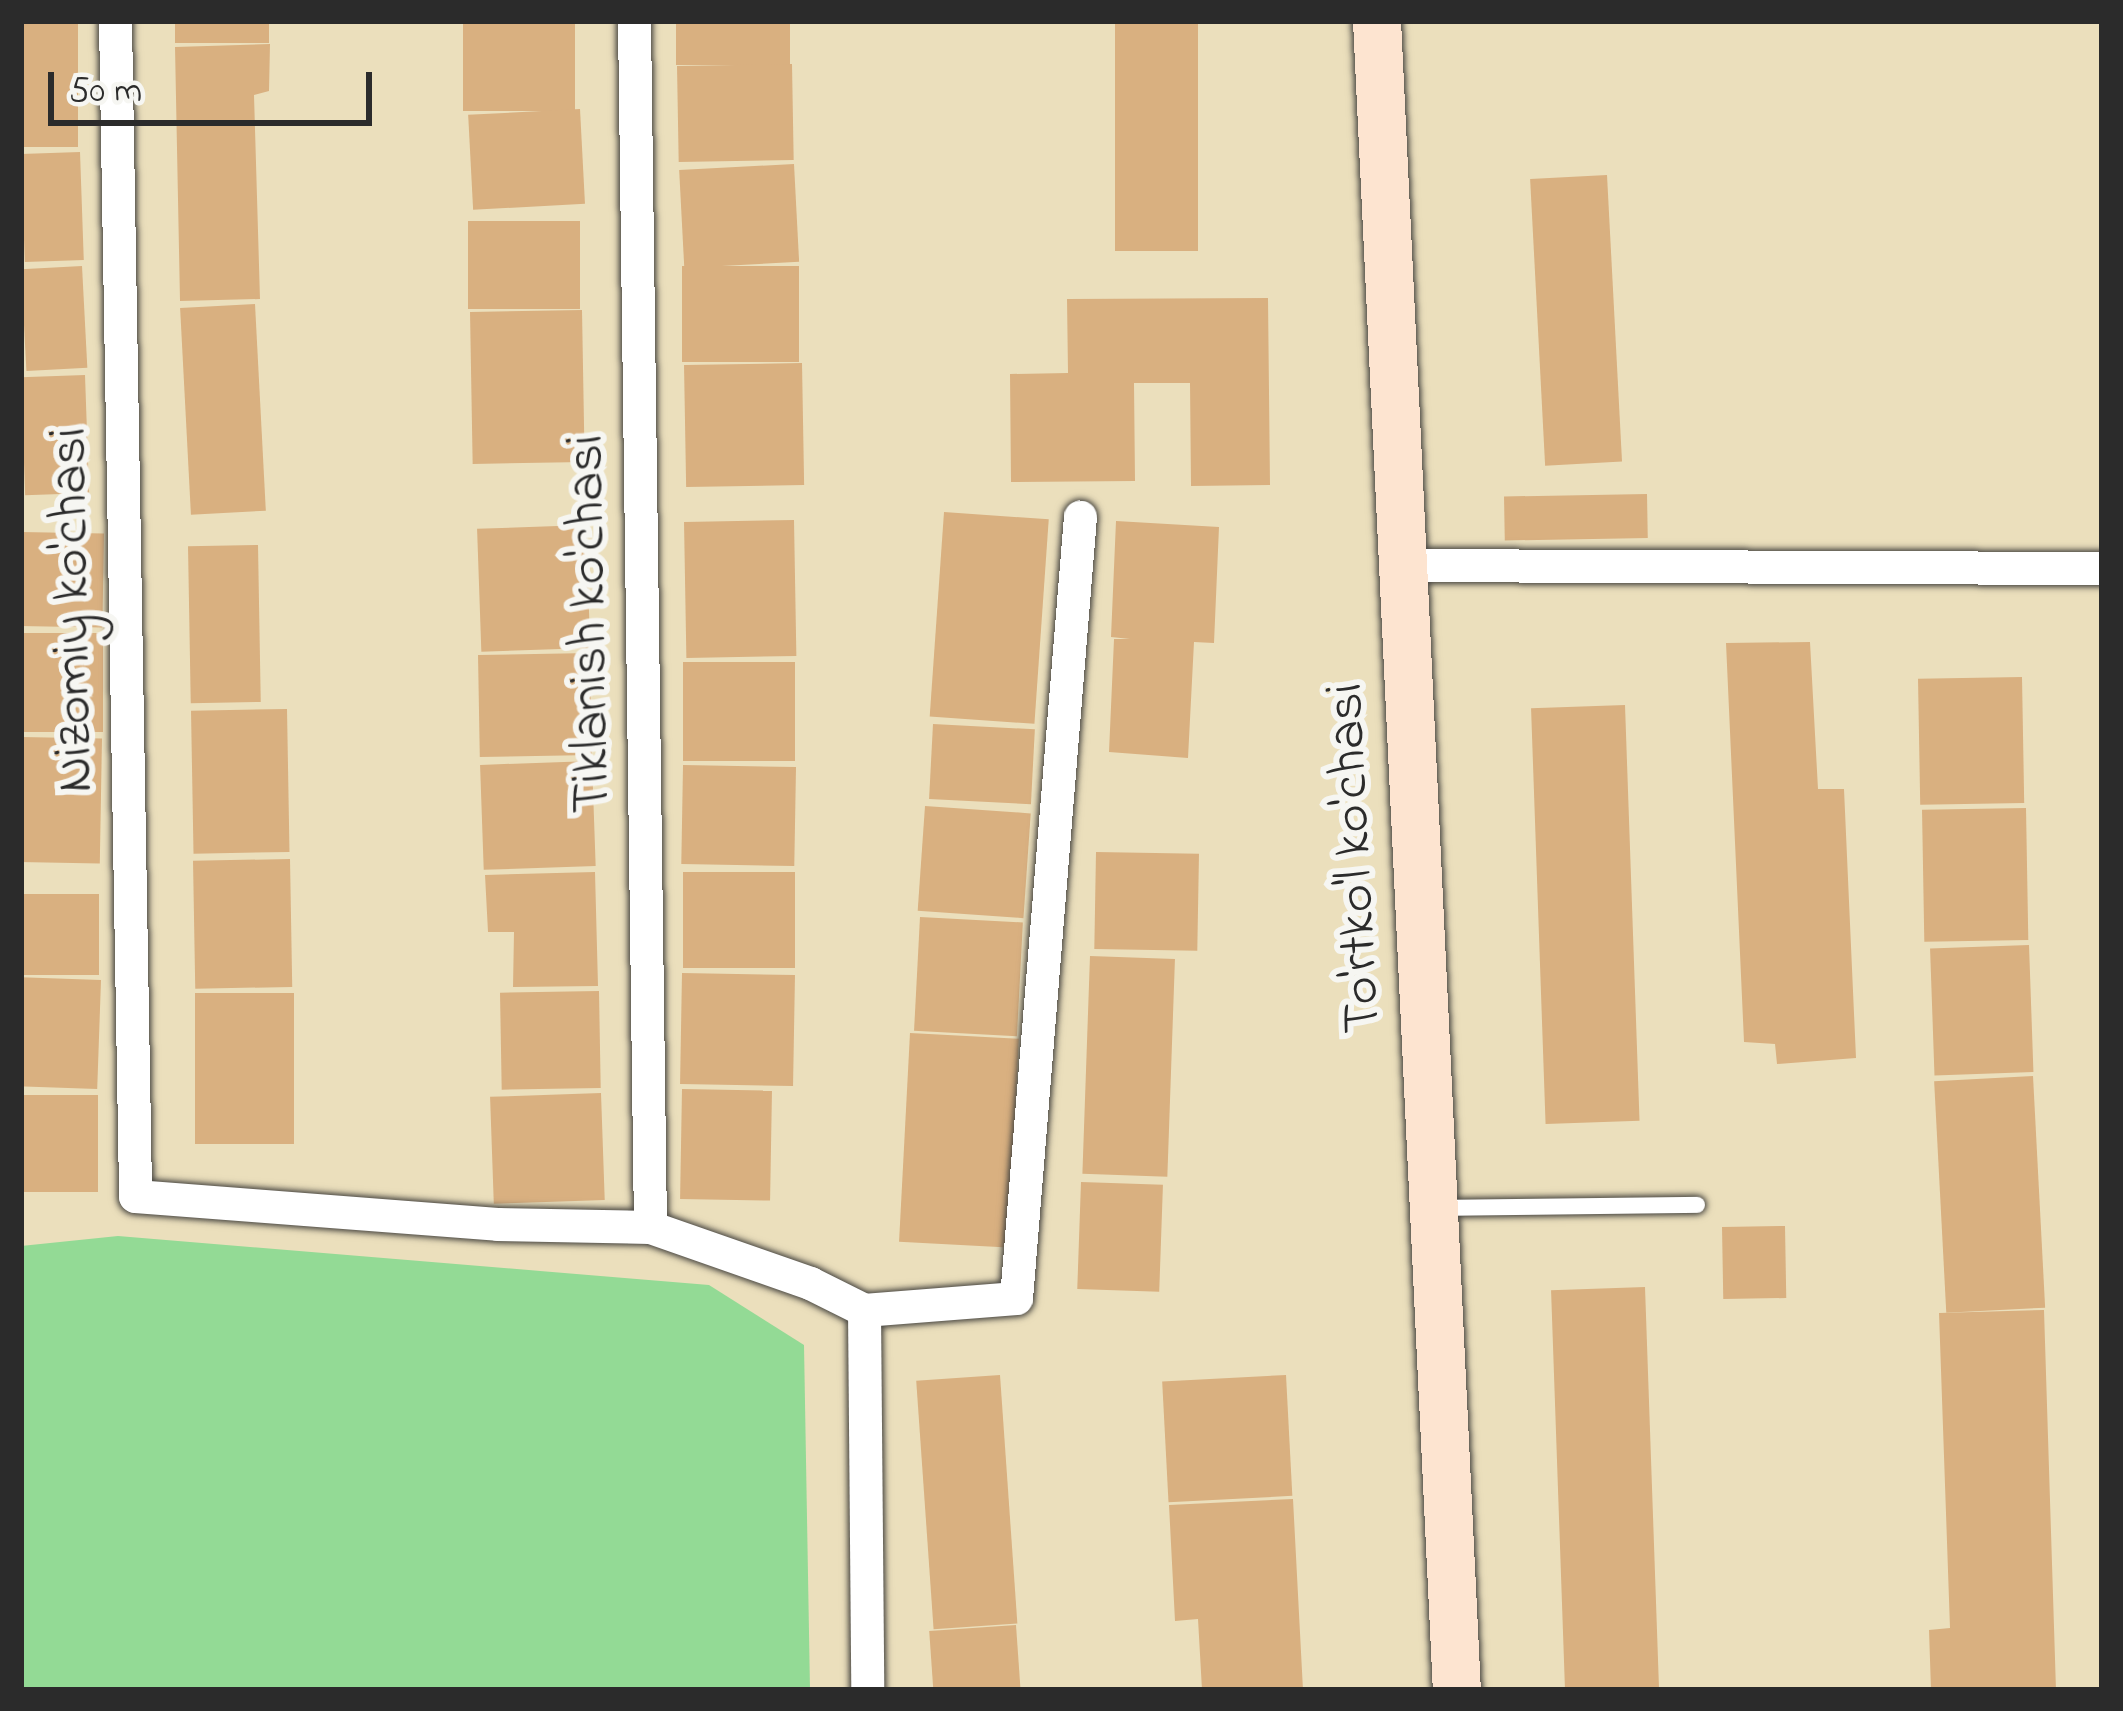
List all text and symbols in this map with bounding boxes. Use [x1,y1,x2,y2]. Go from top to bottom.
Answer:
scale bar [54,48,378,122]
text: 50 m [69,66,142,119]
street label: Nizomiy ko'chasi [38,427,110,793]
street label: Tiklanish ko'chasi [555,434,627,814]
street label: To'rtko'l ko'chasi [1314,681,1398,1035]

